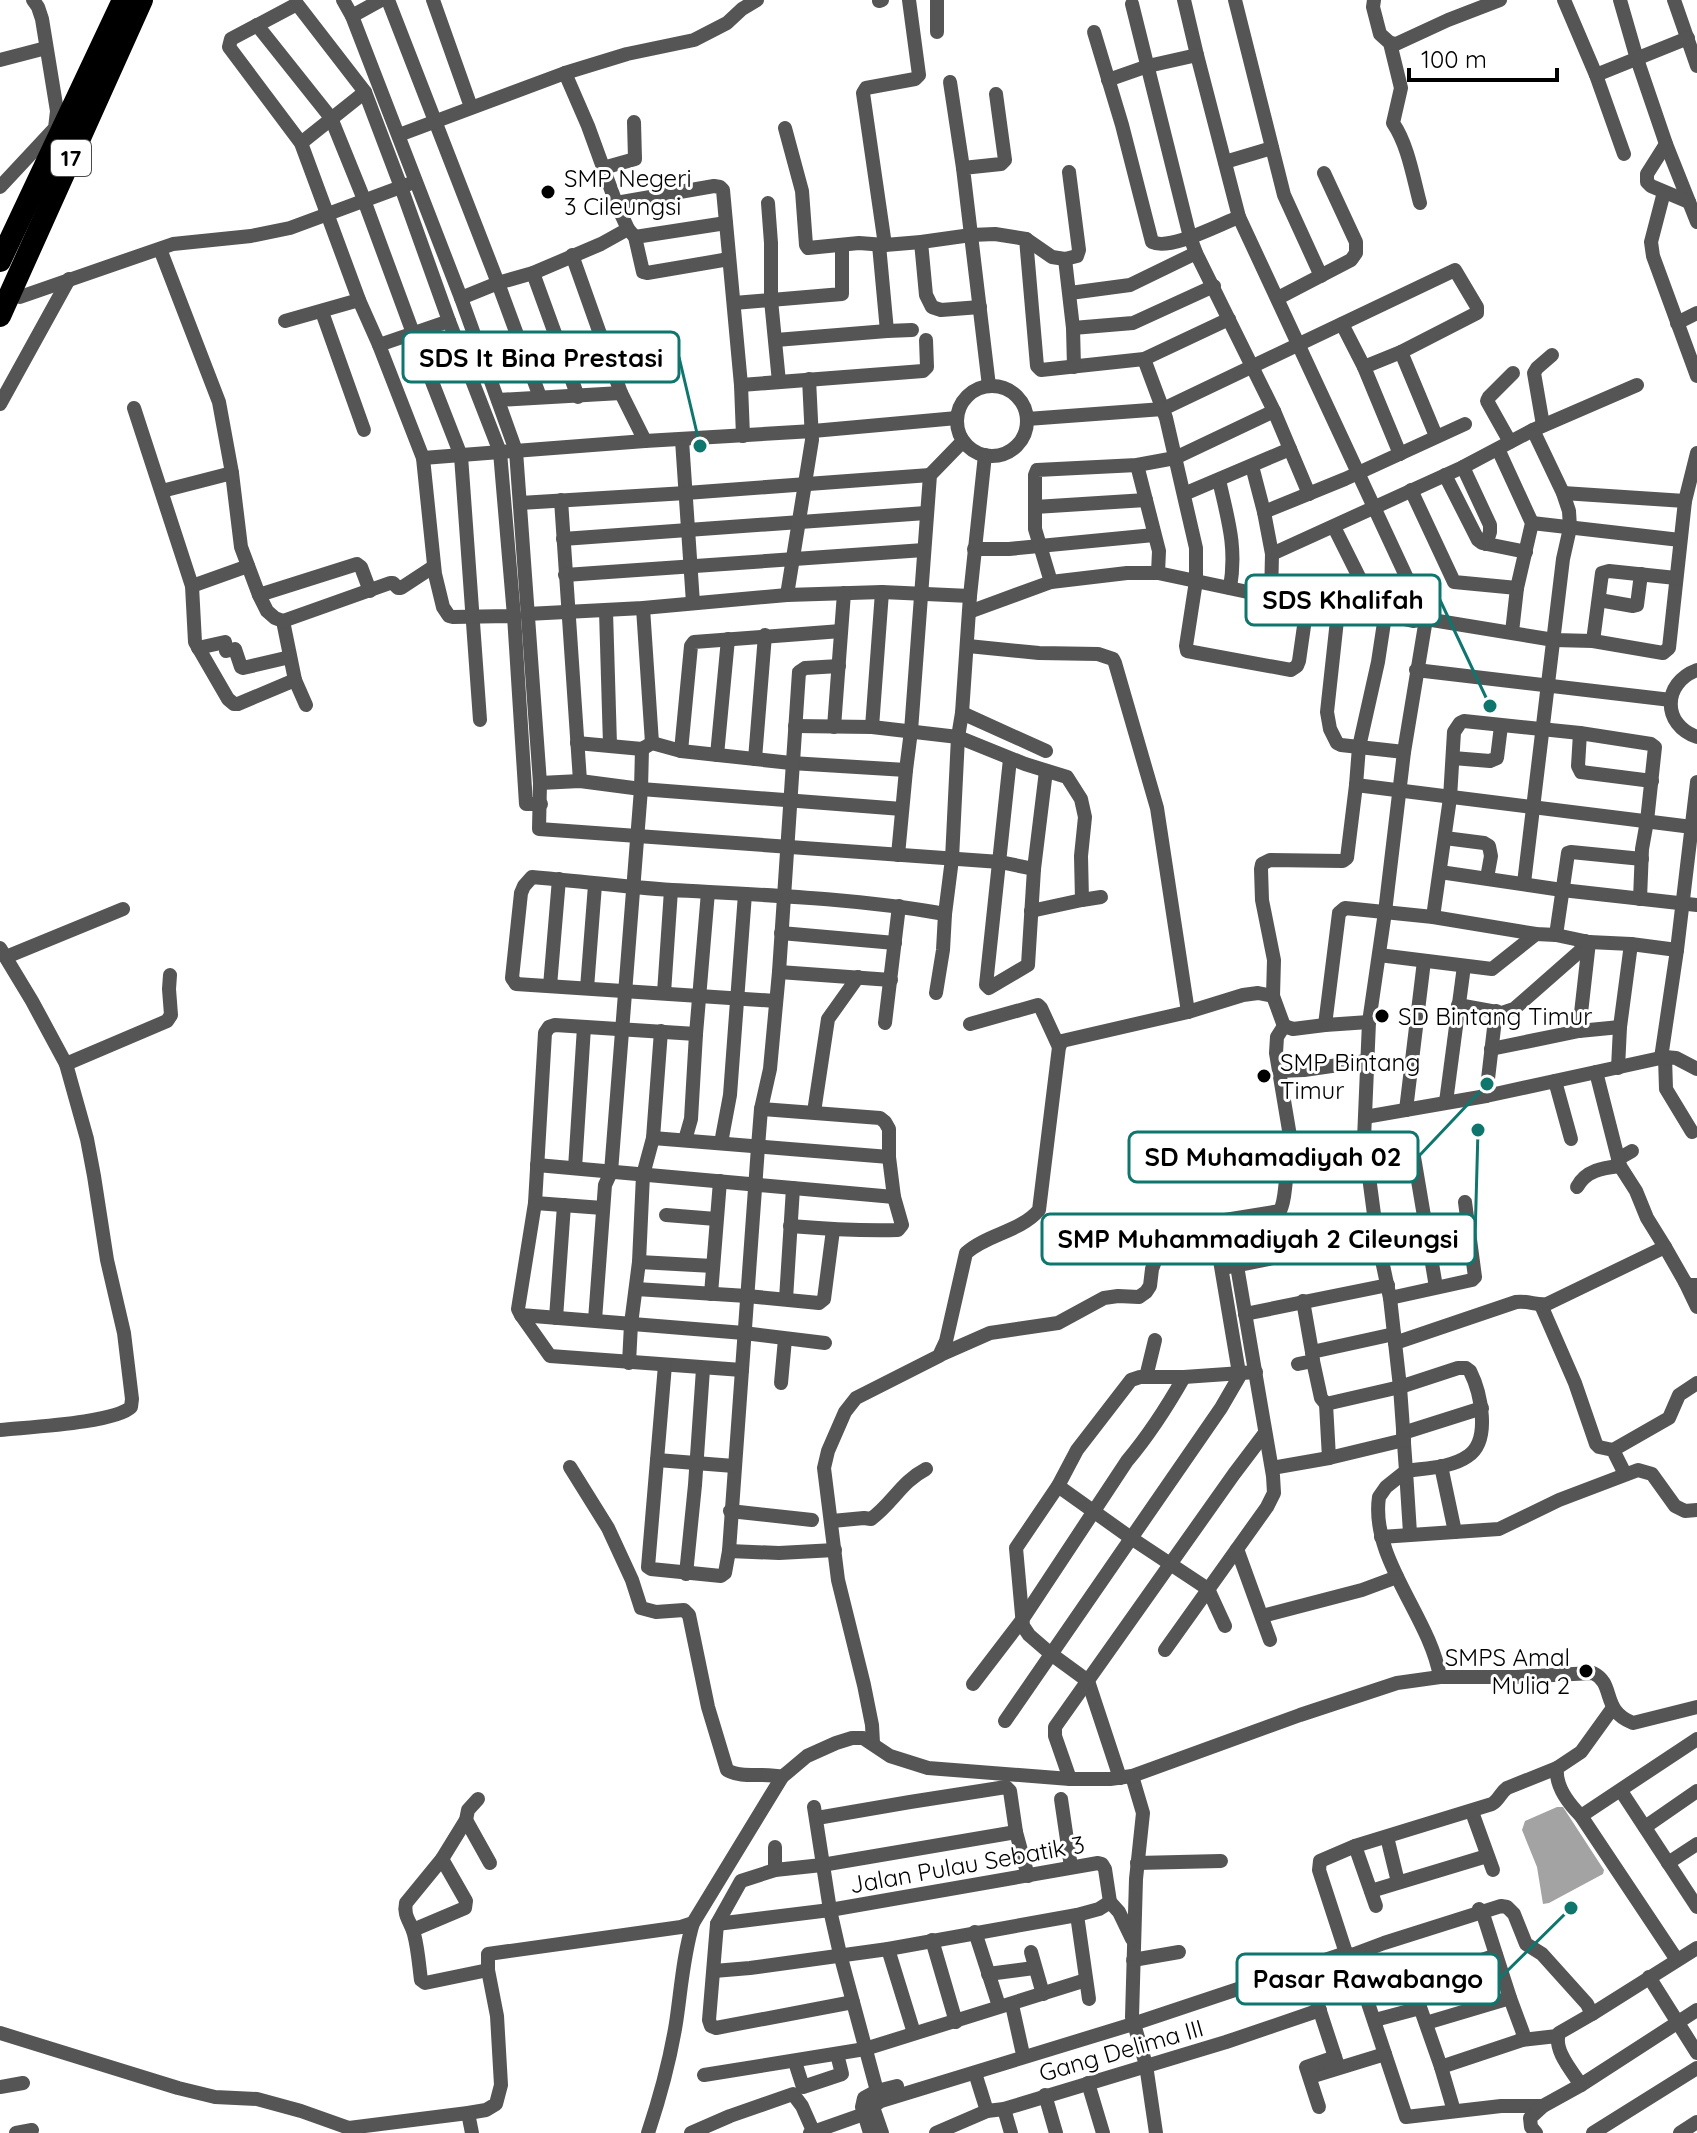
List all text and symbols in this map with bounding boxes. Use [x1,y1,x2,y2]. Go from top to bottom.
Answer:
scale bar [1409,32,1557,82]
text: 100 m [1421,44,1487,74]
road number: 17 [51,140,91,176]
place label: SMP Negeri 3 Cileungsi [564,163,692,221]
marker: SMP Negeri 3 Cileungsi [539,183,557,201]
callout: SDS It Bina Prestasi [403,332,679,382]
text: SDS It Bina Prestasi [419,341,663,374]
callout: SDS Khalifah [1246,575,1440,625]
text: SDS Khalifah [1262,583,1424,616]
place label: SD Bintang Timur [1398,1001,1592,1031]
marker: SD Bintang Timur [1373,1007,1391,1025]
place label: SMP Bintang Timur [1280,1047,1420,1105]
marker: SMP Bintang Timur [1255,1067,1273,1085]
callout: SD Muhamadiyah 02 [1129,1132,1418,1182]
text: SD Muhamadiyah 02 [1144,1140,1402,1173]
callout: SMP Muhammadiyah 2 Cileungsi [1042,1214,1475,1264]
text: SMP Muhammadiyah 2 Cileungsi [1057,1222,1459,1255]
place label: SMPS Amal Mulia 2 [1445,1642,1570,1700]
marker: SMPS Amal Mulia 2 [1577,1662,1595,1680]
street label: Jalan Pulau Sebatik 3 [847,1829,1087,1899]
callout: Pasar Rawabango [1237,1954,1499,2004]
text: Pasar Rawabango [1253,1962,1483,1995]
street label: Gang Delima III [1035,2012,1207,2088]

